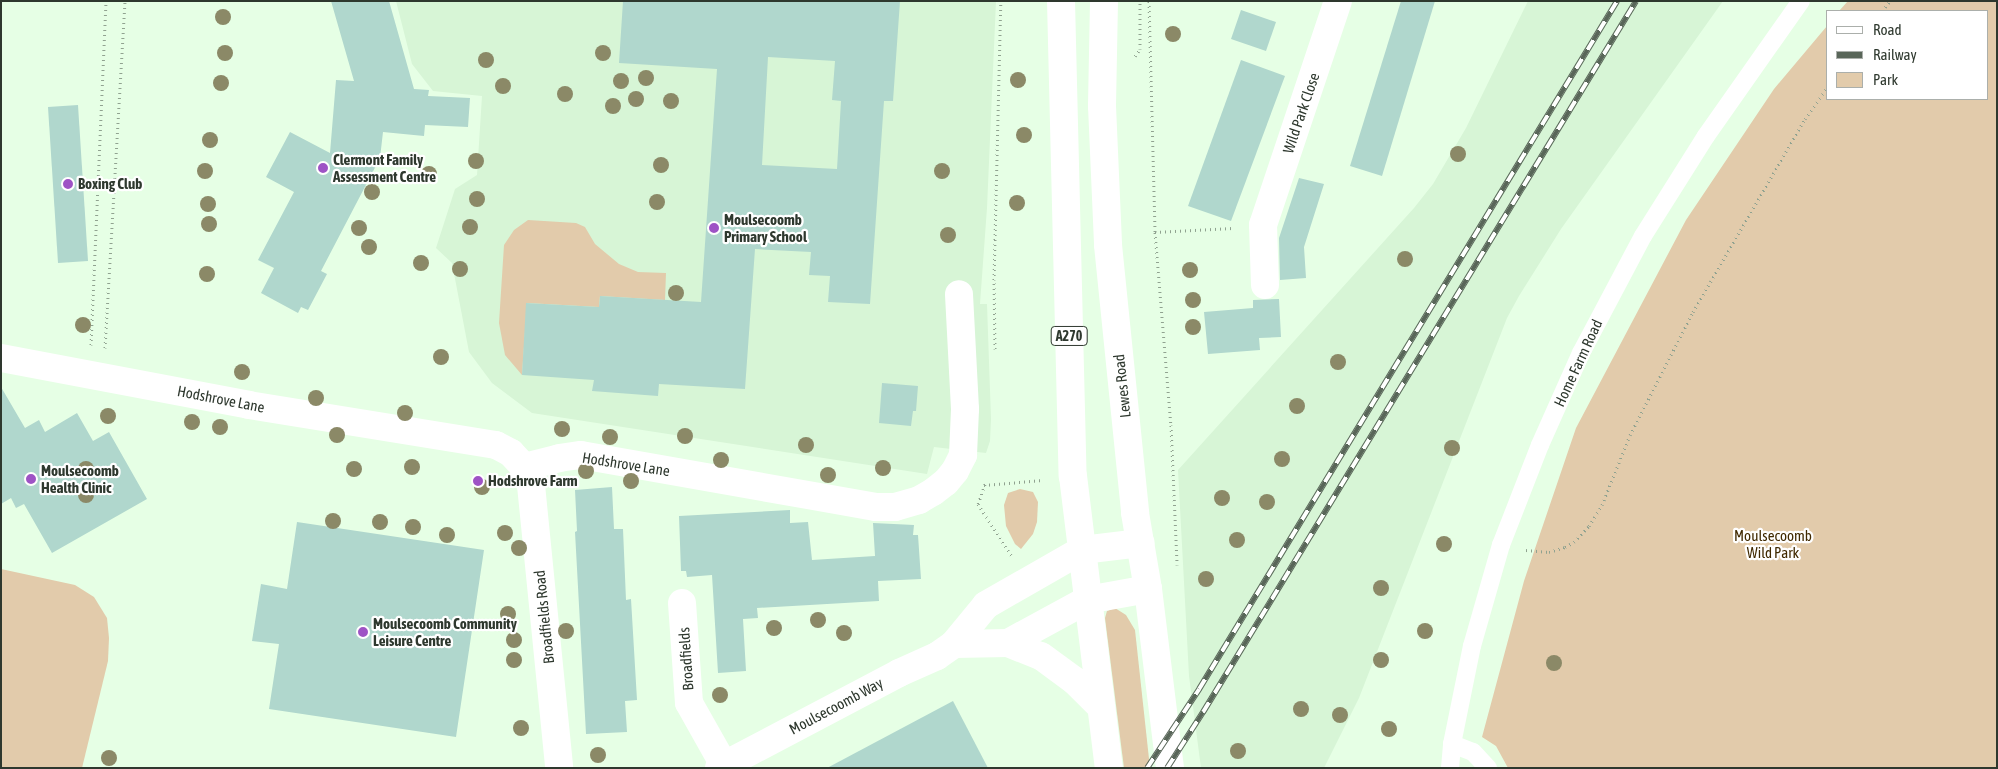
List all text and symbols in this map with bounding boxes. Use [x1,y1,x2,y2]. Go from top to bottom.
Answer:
legend [1826,10,1988,100]
text: Road [1873,21,1902,38]
text: Railway [1873,46,1917,63]
street label: Wild Park Close [1279,70,1323,156]
text: Park [1873,71,1898,88]
place label: Clermont Family Assessment Centre [333,150,436,185]
marker: Clermont Family Assessment Centre [317,162,329,174]
place label: Boxing Club [78,175,142,193]
marker: Boxing Club [62,178,74,190]
place label: Moulsecoomb Primary School [724,210,807,245]
marker: Moulsecoomb Primary School [708,222,720,234]
street label: Home Farm Road [1550,317,1606,409]
road number: A270 [1050,324,1088,348]
street label: Lewes Road [1110,353,1134,419]
street label: Hodshrove Lane [176,382,266,416]
street label: Hodshrove Lane [581,448,671,480]
place label: Moulsecoomb Health Clinic [41,461,119,496]
place label: Hodshrove Farm [488,472,578,490]
marker: Moulsecoomb Health Clinic [25,473,37,485]
marker: Hodshrove Farm [472,475,484,487]
park label: Moulsecoomb Wild Park [1734,526,1812,561]
street label: Broadfields Road [530,569,558,665]
place label: Moulsecoomb Community Leisure Centre [373,614,517,649]
marker: Moulsecoomb Community Leisure Centre [357,626,369,638]
street label: Broadfields [675,627,697,691]
street label: Moulsecoomb Way [786,674,886,738]

